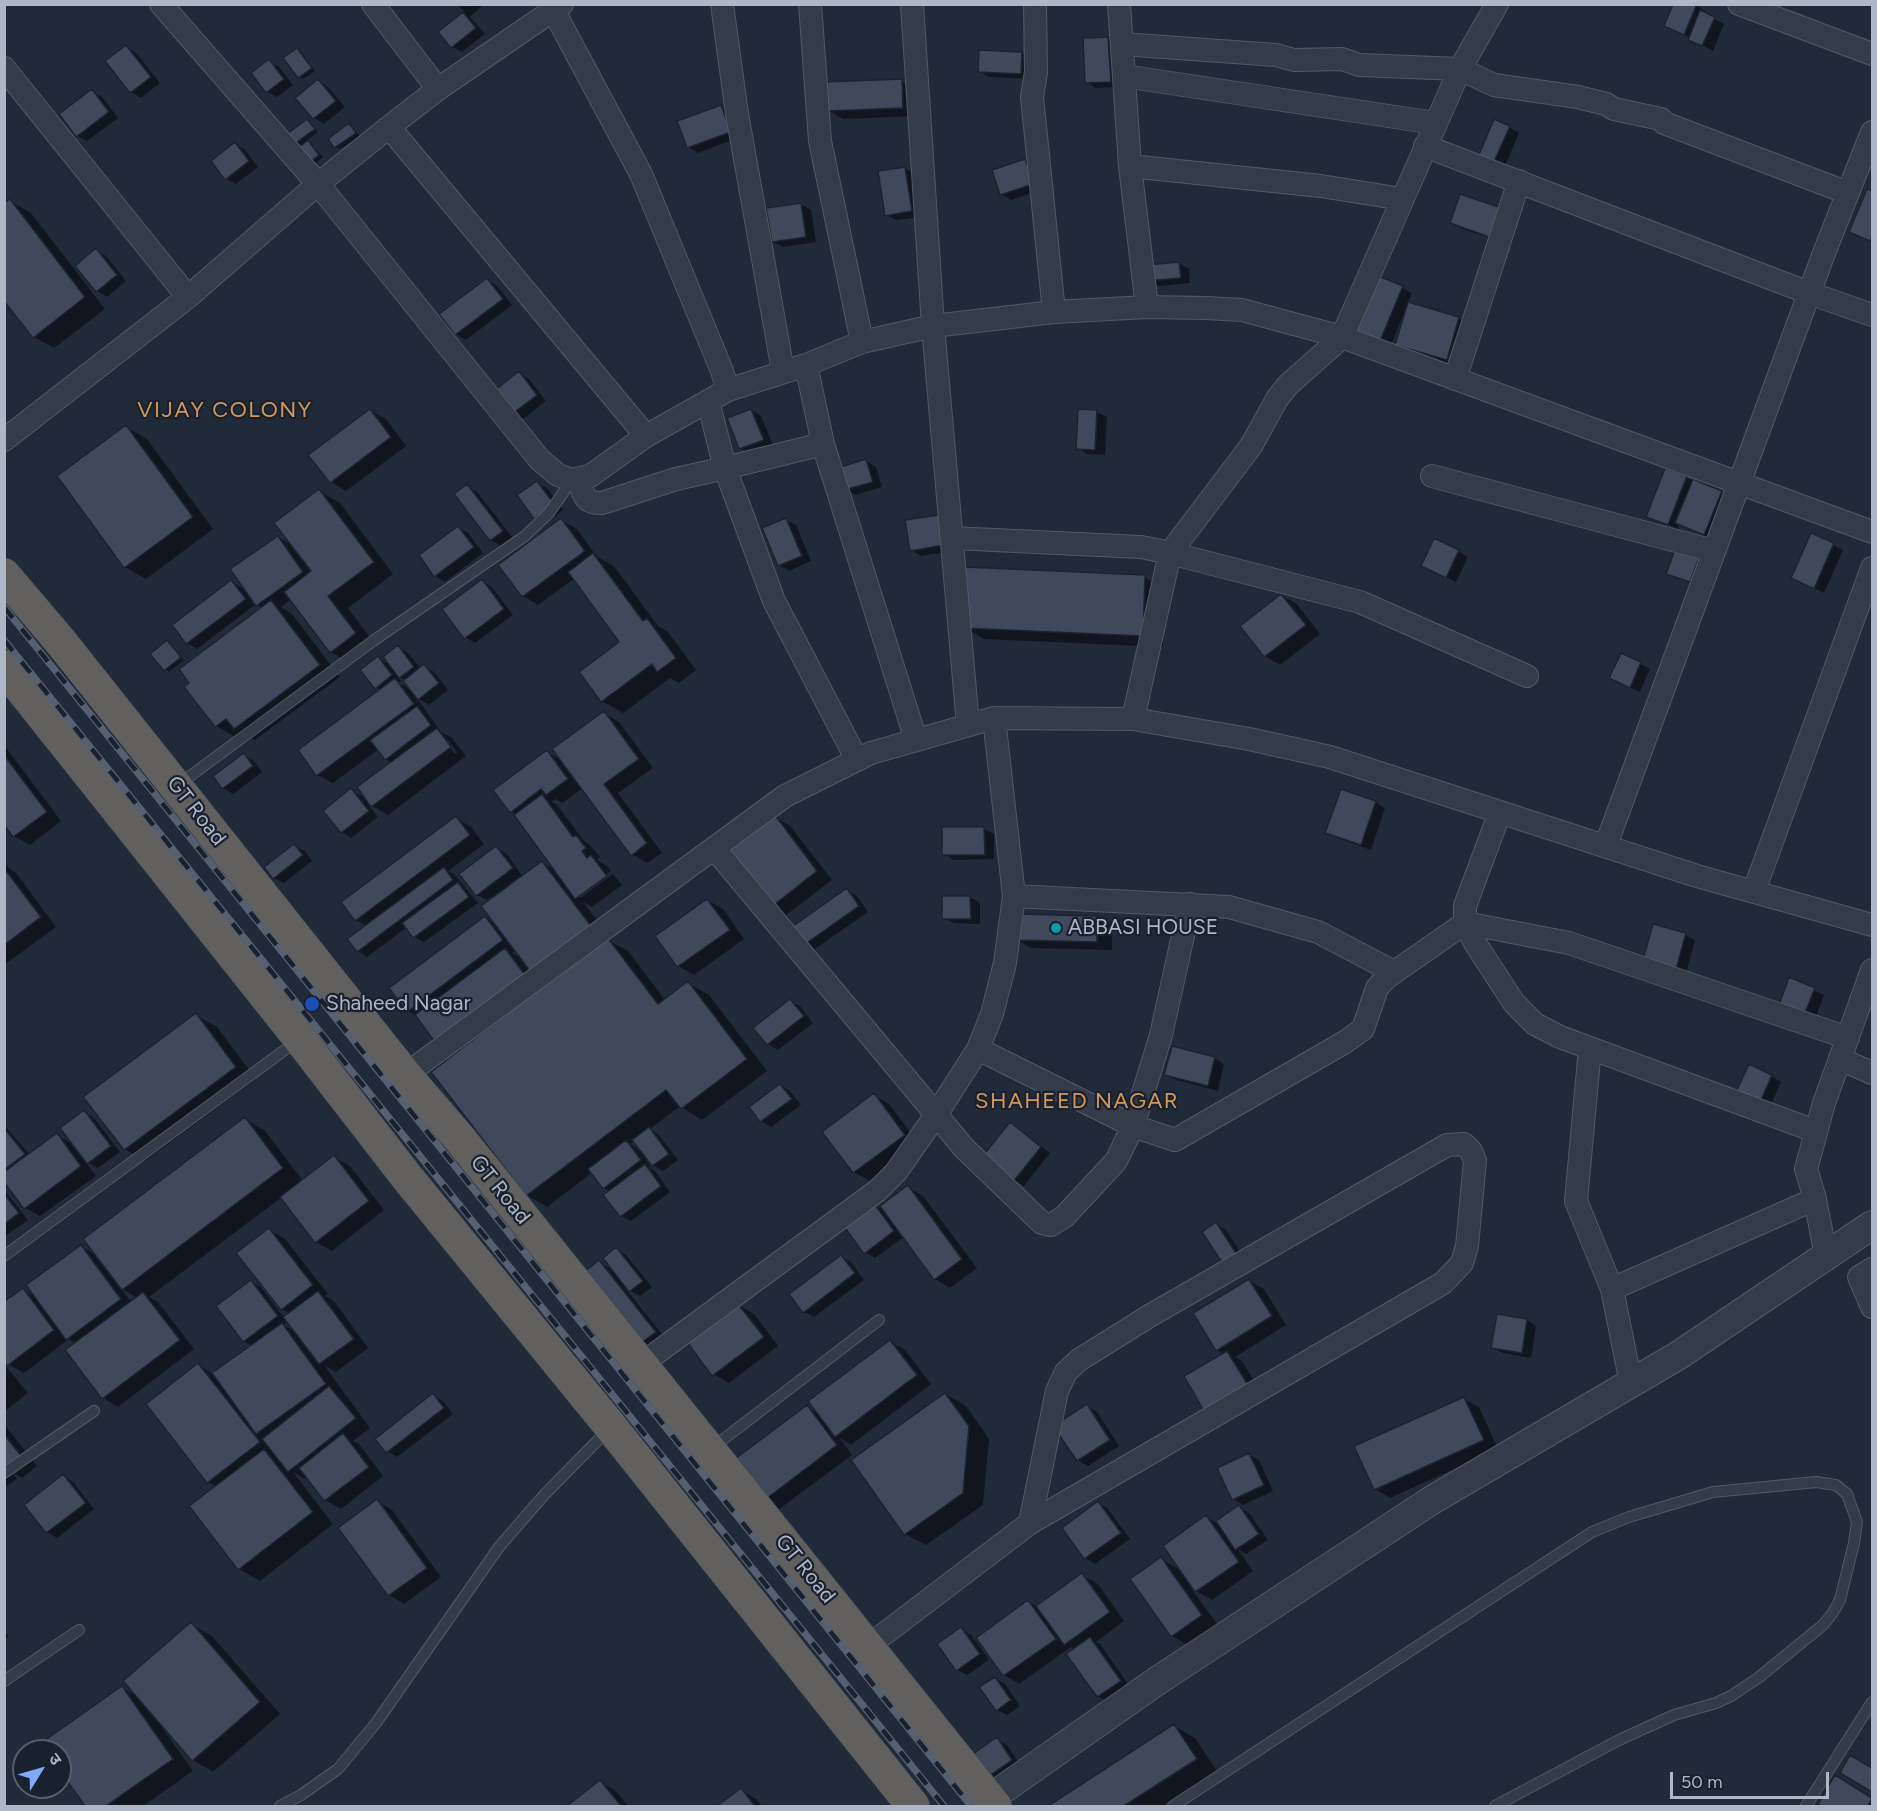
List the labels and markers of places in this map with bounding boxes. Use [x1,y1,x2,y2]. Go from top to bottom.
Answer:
place label: ABBASI HOUSE [1068,915,1218,941]
marker: ABBASI HOUSE [1049,921,1063,935]
place label: Shaheed Nagar [326,991,471,1017]
marker: Shaheed Nagar [303,995,321,1013]

